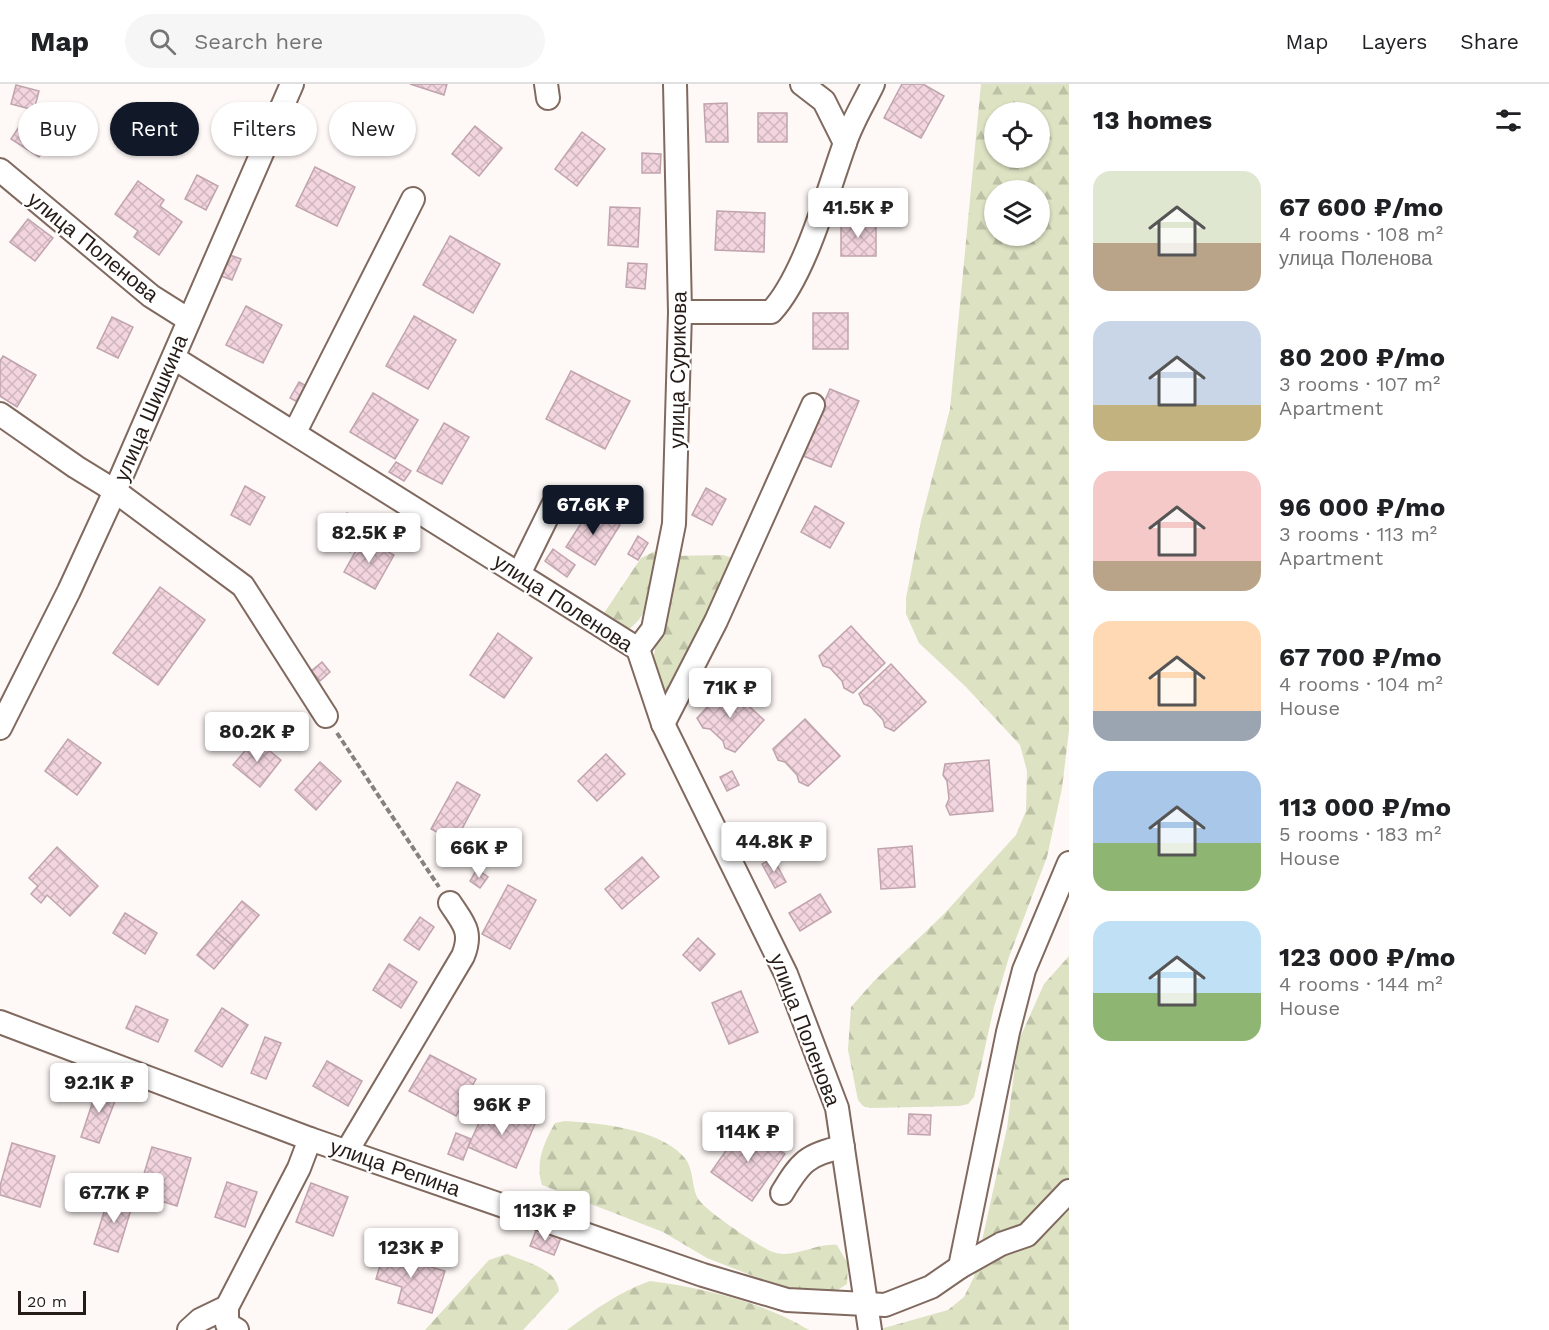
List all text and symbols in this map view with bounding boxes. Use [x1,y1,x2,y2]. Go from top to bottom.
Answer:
search box [125,14,545,68]
text: Map [30,25,89,58]
icon: search [146,25,179,58]
text: Search here [194,29,323,54]
text: Map [1285,29,1328,54]
text: Layers [1361,29,1427,54]
text: Share [1460,29,1519,54]
chip: Buy [18,102,98,156]
chip: Rent [110,102,199,156]
chip: Filters [211,102,317,156]
chip: New [329,102,416,156]
map controls [984,102,1050,246]
button: locate [984,102,1050,168]
icon: filters [1492,104,1525,137]
text: 13 homes [1093,105,1212,135]
button: layers [984,180,1050,246]
street label: улица Поленова [23,186,164,307]
pin: 41.5K ₽ [803,188,913,239]
text: 67 600 ₽/mo [1279,192,1443,222]
text: 41.5K ₽ [822,195,894,219]
icon: home [1141,195,1213,267]
text: 4 rooms · 108 m² [1279,222,1443,246]
text: улица Поленова [1279,246,1432,270]
street label: улица Сурикова [664,291,691,449]
street label: улица Шишкина [108,330,193,485]
text: 80 200 ₽/mo [1279,342,1445,372]
icon: home [1141,345,1213,417]
text: 3 rooms · 107 m² [1279,372,1440,396]
text: Apartment [1279,396,1383,420]
pin: 67.6K ₽ [538,485,648,536]
text: 67.6K ₽ [557,492,629,516]
text: 96 000 ₽/mo [1279,492,1445,522]
icon: home [1141,495,1213,567]
pin: 82.5K ₽ [314,513,424,564]
text: 82.5K ₽ [331,520,407,544]
text: 3 rooms · 113 m² [1279,522,1437,546]
text: Apartment [1279,546,1383,570]
street label: улица Поленова [489,548,638,657]
text: 67 700 ₽/mo [1279,642,1442,672]
icon: home [1141,645,1213,717]
pin: 71K ₽ [688,668,772,719]
text: 4 rooms · 104 m² [1279,672,1443,696]
text: 71K ₽ [703,675,757,699]
text: House [1279,696,1340,720]
pin: 80.2K ₽ [202,712,312,763]
text: 80.2K ₽ [219,719,295,743]
text: 113 000 ₽/mo [1279,792,1451,822]
icon: home [1141,795,1213,867]
pin: 44.8K ₽ [719,822,829,873]
text: 5 rooms · 183 m² [1279,822,1441,846]
pin: 66K ₽ [437,828,521,879]
text: 44.8K ₽ [735,829,813,853]
text: 66K ₽ [450,835,508,859]
text: House [1279,846,1340,870]
text: 123 000 ₽/mo [1279,942,1455,972]
icon: home [1141,945,1213,1017]
street label: улица Поленова [765,950,846,1110]
text: 4 rooms · 144 m² [1279,972,1443,996]
text: House [1279,996,1340,1020]
pin: 92.1K ₽ [44,1063,154,1114]
text: 92.1K ₽ [64,1070,134,1094]
pin: 96K ₽ [460,1085,544,1136]
text: 96K ₽ [473,1092,531,1116]
pin: 114K ₽ [699,1112,797,1163]
text: 114K ₽ [716,1119,780,1143]
street label: улица Репина [327,1134,464,1202]
pin: 67.7K ₽ [59,1173,169,1224]
text: 67.7K ₽ [79,1180,149,1204]
pin: 113K ₽ [496,1191,594,1242]
text: 113K ₽ [514,1198,576,1222]
pin: 123K ₽ [362,1228,460,1279]
text: 123K ₽ [378,1235,444,1259]
scale bar [18,1288,86,1316]
text: 20 m [27,1292,67,1311]

